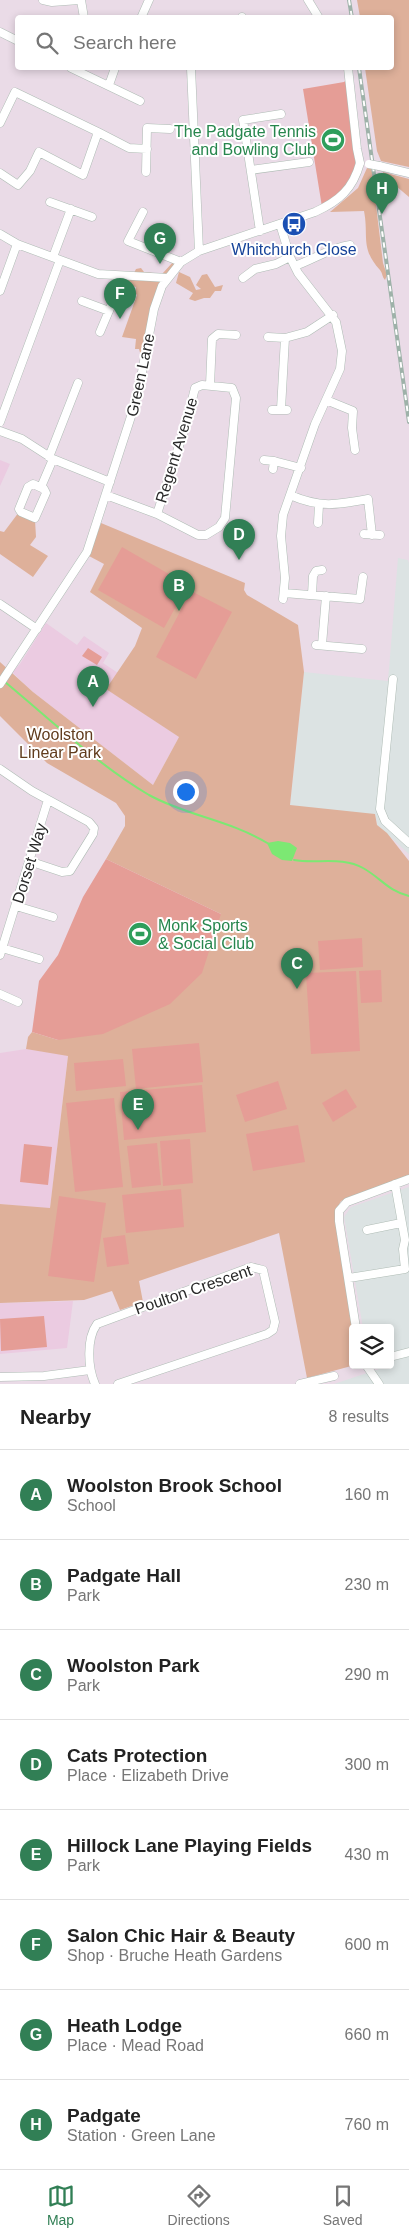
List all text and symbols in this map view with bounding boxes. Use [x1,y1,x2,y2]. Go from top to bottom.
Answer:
search box [15,15,394,70]
icon: search [33,29,61,57]
text: Search here [73,32,177,53]
place label: The Padgate Tennis and Bowling Club [174,123,316,158]
sports icon: The Padgate Tennis and Bowling Club [320,127,346,153]
pin: H [366,173,398,214]
bus stop icon: Whitchurch Close [281,211,307,237]
pin: G [144,223,176,264]
place label: Whitchurch Close [231,241,357,258]
pin: F [104,278,136,319]
street label: Green Lane [123,332,158,418]
street label: Regent Avenue [152,395,201,505]
pin: D [223,519,255,560]
pin: B [163,570,195,611]
pin: A [77,666,109,707]
park label: Woolston Linear Park [19,726,102,761]
your location [173,779,199,805]
street label: Dorset Way [9,821,50,905]
place label: Monk Sports & Social Club [158,917,254,952]
sports icon: Monk Sports & Social Club [127,921,153,947]
pin: C [281,948,313,989]
pin: E [122,1089,154,1130]
street label: Poulton Crescent [132,1261,254,1317]
map controls [349,1324,394,1369]
button: layers [349,1324,394,1369]
text: Nearby [20,1405,91,1428]
text: 8 results [329,1408,389,1425]
text: Woolston Brook School [67,1475,282,1496]
text: A [30,1486,42,1503]
text: 160 m [345,1486,389,1503]
text: School [67,1497,116,1514]
text: Padgate Hall [67,1565,181,1586]
text: B [30,1576,42,1593]
text: 230 m [345,1576,389,1593]
text: Park [67,1587,100,1604]
text: Woolston Park [67,1655,200,1676]
text: C [30,1666,42,1683]
text: 290 m [345,1666,389,1683]
text: Park [67,1677,100,1694]
text: Cats Protection [67,1745,207,1766]
text: D [30,1756,42,1773]
text: 300 m [345,1756,389,1773]
text: Place · Elizabeth Drive [67,1767,229,1784]
text: Hillock Lane Playing Fields [67,1835,312,1856]
text: E [31,1846,41,1863]
text: 430 m [345,1846,389,1863]
text: Park [67,1857,100,1874]
text: Salon Chic Hair & Beauty [67,1925,295,1946]
text: F [31,1936,41,1953]
text: 600 m [345,1936,389,1953]
text: Shop · Bruche Heath Gardens [67,1947,282,1964]
text: Heath Lodge [67,2015,182,2036]
text: G [30,2026,42,2043]
text: 660 m [345,2026,389,2043]
text: Place · Mead Road [67,2037,204,2054]
text: Padgate [67,2105,141,2126]
text: H [30,2116,42,2133]
text: 760 m [345,2116,389,2133]
text: Station · Green Lane [67,2127,216,2144]
tab: Map [47,2182,75,2228]
tab: Directions [168,2182,230,2228]
tab: Saved [323,2182,362,2228]

